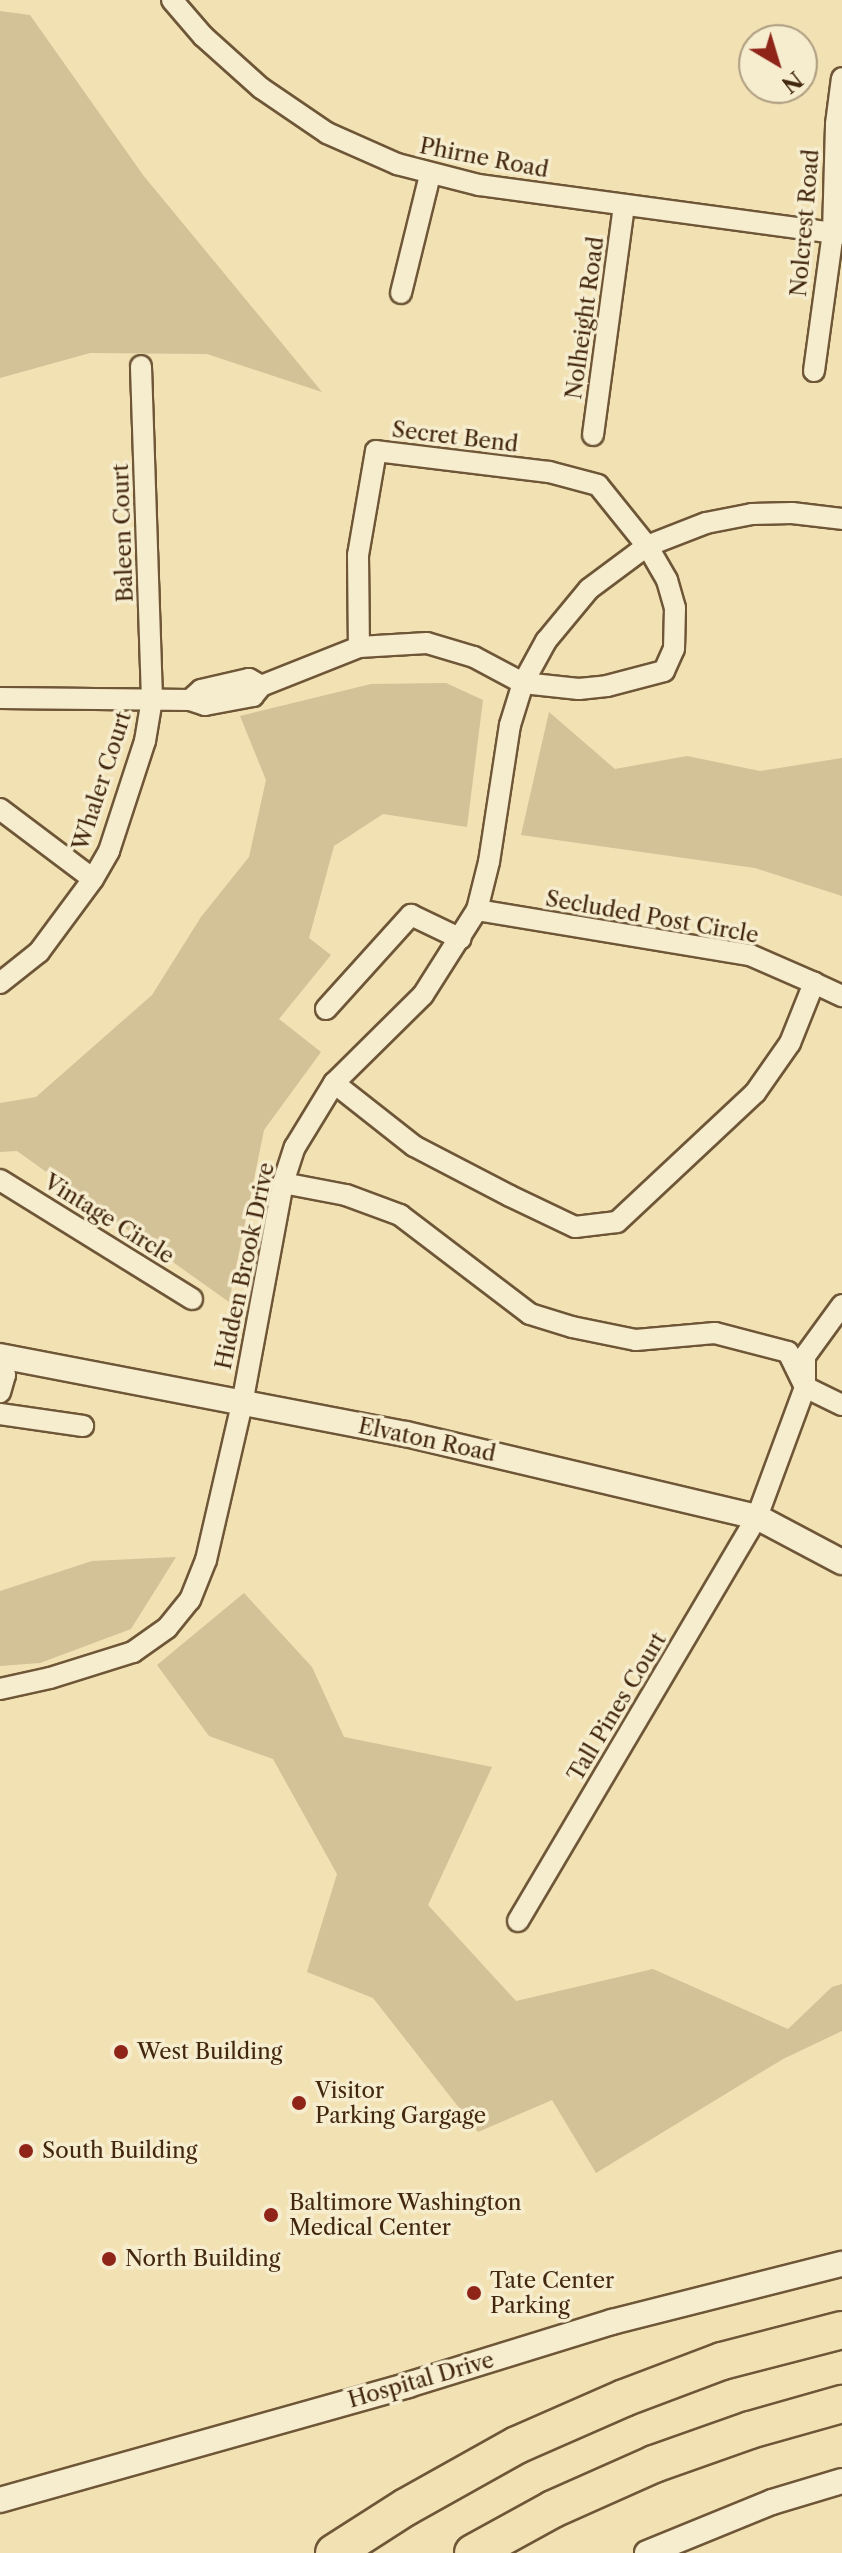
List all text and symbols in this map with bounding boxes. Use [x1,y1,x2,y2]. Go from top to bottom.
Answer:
north arrow [738,24,818,104]
text: N [776,65,808,98]
street label: Phirne Road [417,133,551,183]
street label: Nolcrest Road [785,148,825,298]
street label: Nolheight Road [561,235,609,401]
street label: Secret Bend [390,416,520,458]
street label: Baleen Court [107,463,139,603]
street label: Whaler Court [67,708,137,854]
street label: Secluded Post Circle [543,885,761,949]
street label: Hidden Brook Drive [210,1160,280,1372]
street label: Vintage Circle [39,1168,179,1270]
street label: Elvaton Road [356,1413,498,1467]
street label: Tall Pines Court [562,1628,672,1786]
place label: West Building [137,2039,282,2065]
marker: West Building [112,2043,130,2061]
place label: Visitor Parking Gargage [315,2077,486,2128]
marker: Visitor Parking Gargage [290,2094,308,2112]
place label: South Building [42,2138,197,2164]
marker: South Building [17,2142,35,2160]
place label: Baltimore Washington Medical Center [289,2189,522,2240]
marker: Baltimore Washington Medical Center [260,2204,282,2226]
place label: North Building [125,2246,280,2272]
marker: North Building [100,2250,118,2268]
place label: Tate Center Parking [490,2267,614,2318]
marker: Tate Center Parking [465,2284,483,2302]
street label: Hospital Drive [345,2347,497,2413]

